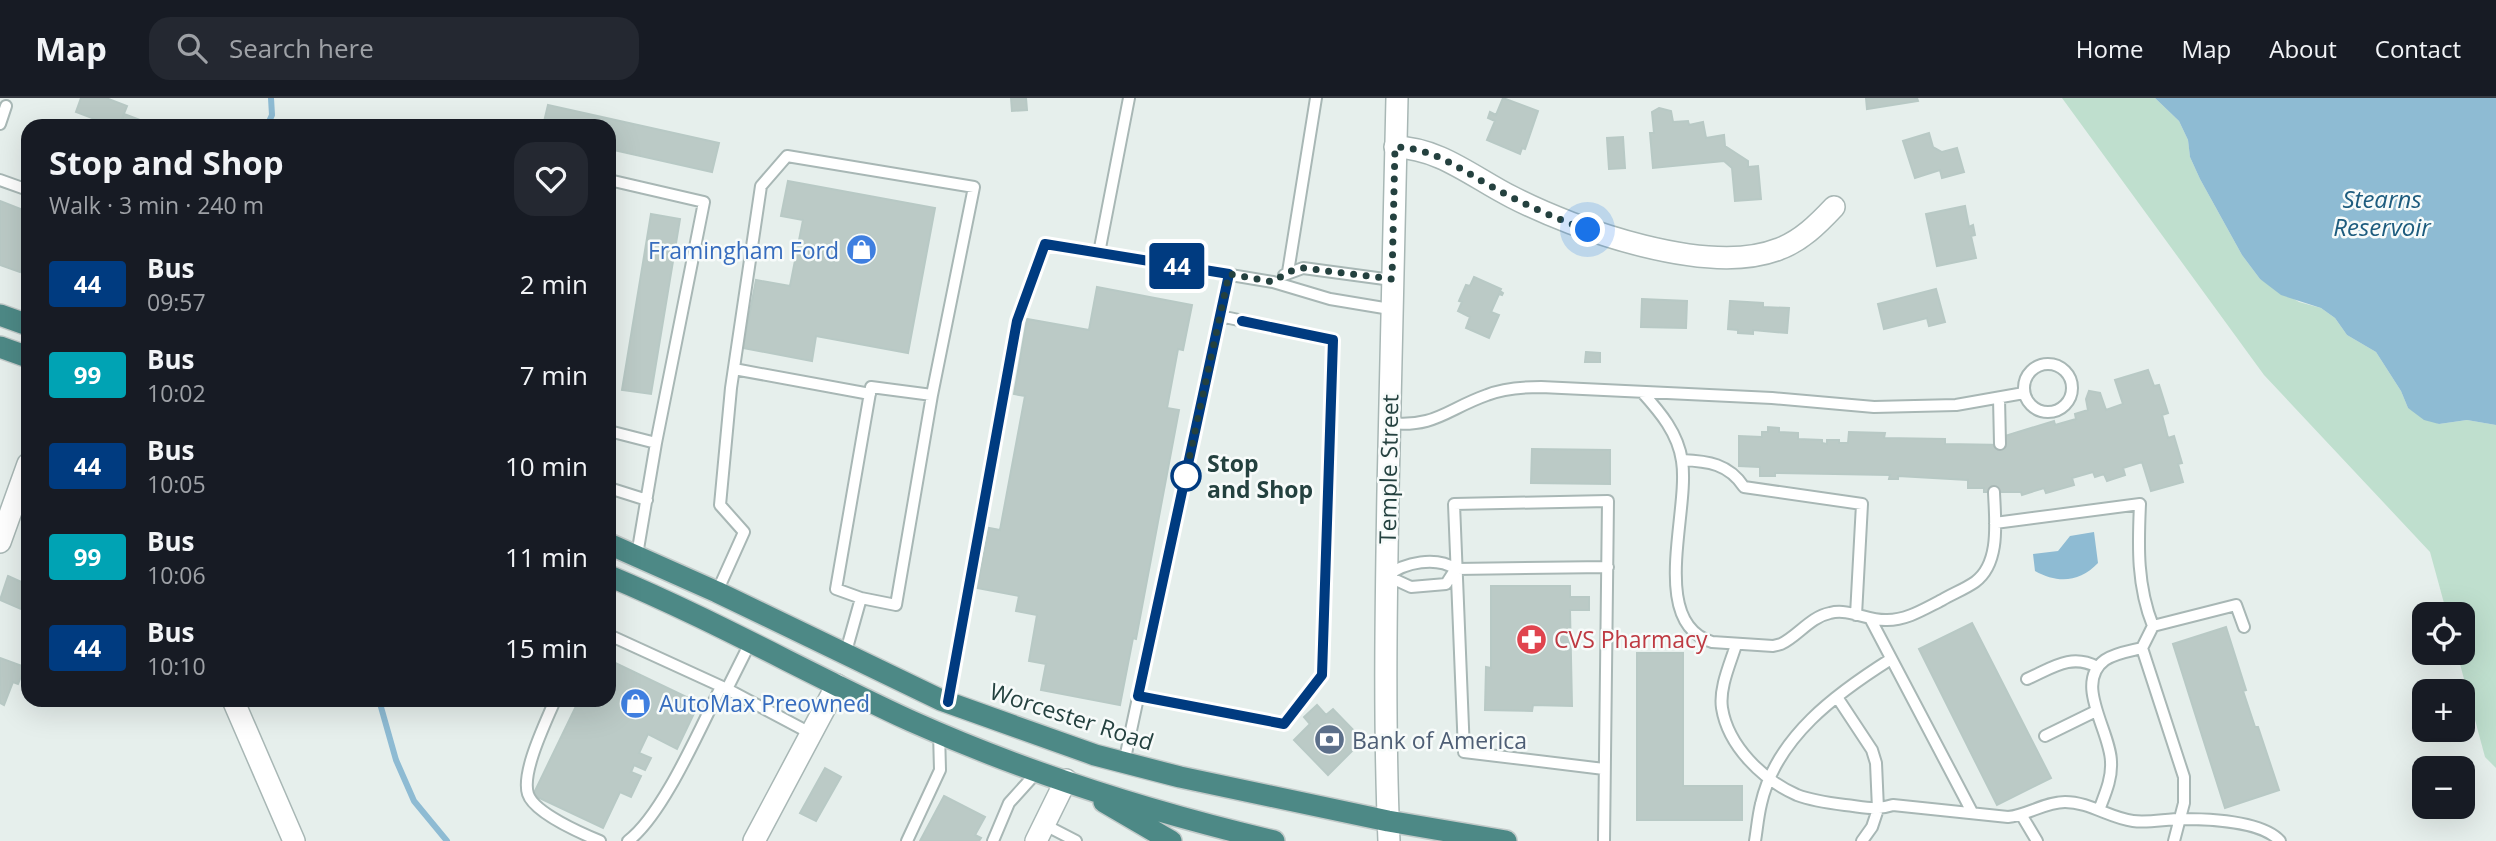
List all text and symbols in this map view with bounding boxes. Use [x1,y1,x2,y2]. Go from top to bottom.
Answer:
search box [149,17,639,80]
text: Map [35,26,107,71]
icon: search [173,29,211,67]
text: Search here [229,30,374,66]
text: Home [2076,32,2144,65]
text: Map [2182,32,2231,65]
text: About [2269,32,2337,65]
text: Contact [2375,32,2461,65]
text: Stop and Shop [49,140,284,185]
button: heart [514,142,588,216]
water label: Stearns Reservoir [2333,182,2432,243]
text: Walk · 3 min · 240 m [49,189,264,221]
your location [1570,212,1605,247]
shop icon: Framingham Ford [845,233,879,267]
place label: Framingham Ford [648,234,839,266]
line badge: 44 [1146,243,1208,289]
text: 44 [1163,249,1191,282]
text: Bus [147,250,194,286]
text: 2 min [520,266,588,302]
text: 44 [74,267,101,300]
text: 09:57 [147,286,206,318]
text: Bus [147,341,194,377]
text: 7 min [520,357,588,393]
text: 99 [74,358,101,391]
text: 10:02 [147,377,206,409]
street label: Temple Street [1371,394,1405,544]
text: Bus [147,432,194,468]
place label: Stop and Shop [1207,447,1313,505]
text: 10 min [505,448,588,484]
text: 44 [74,449,101,482]
marker: Stop and Shop [1171,461,1201,491]
text: 10:05 [147,468,206,500]
text: Bus [147,523,194,559]
text: 11 min [505,539,588,575]
text: 99 [74,540,101,573]
text: 10:06 [147,559,206,591]
map controls [2412,602,2475,819]
button: locate [2412,602,2475,665]
text: Bus [147,614,194,650]
pharmacy icon: CVS Pharmacy [1514,622,1548,656]
place label: CVS Pharmacy [1554,623,1708,655]
text: 15 min [505,630,588,666]
text: 44 [74,631,101,664]
text: 10:10 [147,650,206,682]
street label: Worcester Road [986,674,1158,758]
button: + [2412,679,2475,742]
shop icon: AutoMax Preowned [619,686,653,720]
place label: AutoMax Preowned [659,687,870,719]
bank icon: Bank of America [1312,723,1346,757]
place label: Bank of America [1352,724,1527,756]
button: − [2412,756,2475,819]

